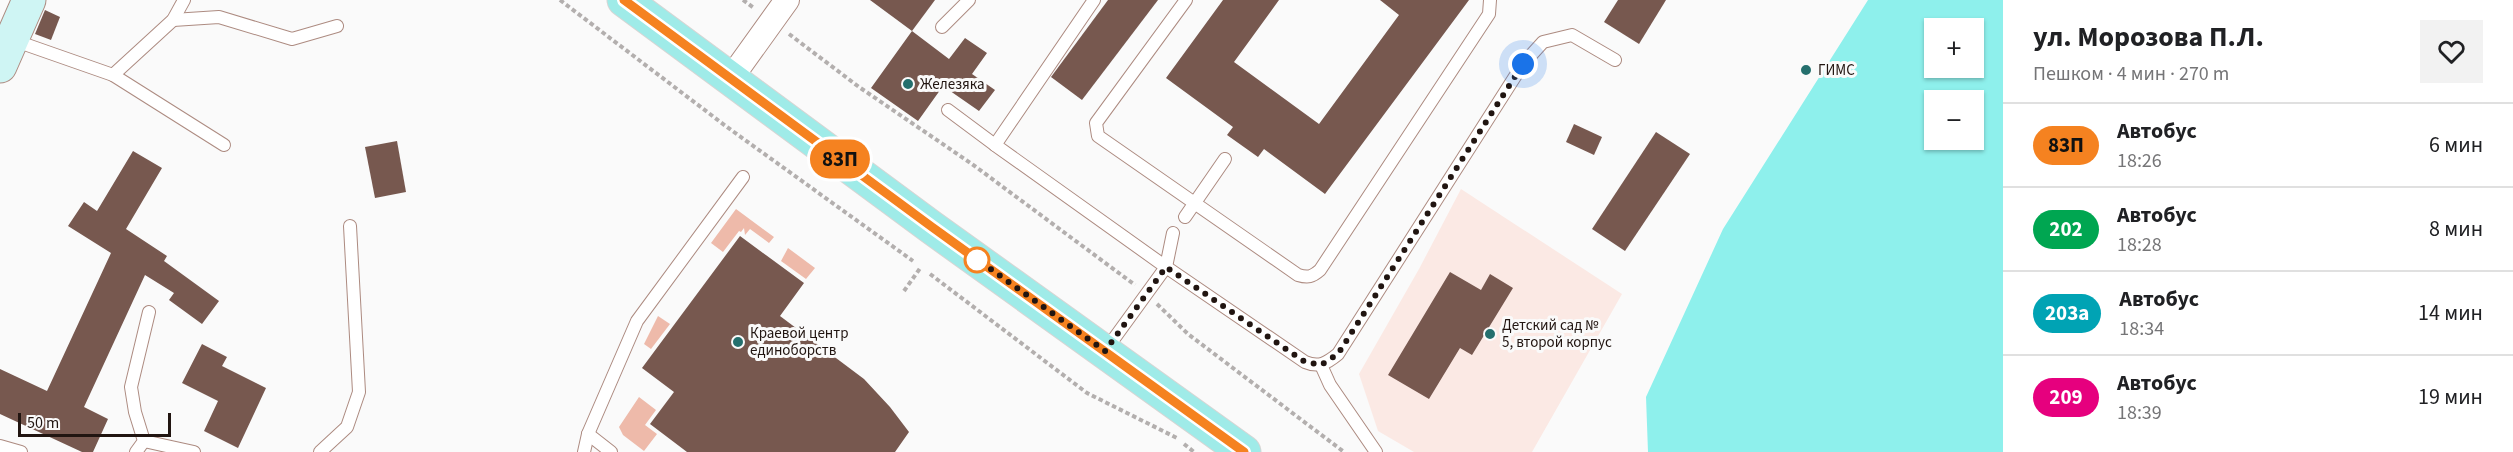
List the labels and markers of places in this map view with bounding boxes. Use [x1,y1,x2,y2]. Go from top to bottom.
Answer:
place label: ГИМС [1818,60,1855,81]
marker: ГИМС [1799,63,1813,77]
place label: Железяка [920,74,985,95]
marker: Железяка [901,77,915,91]
unlabelled marker [964,247,990,273]
place label: Детский сад № 5, второй корпус [1502,315,1612,353]
place label: Краевой центр единоборств [750,323,849,361]
marker: Детский сад № 5, второй корпус [1483,327,1497,341]
marker: Краевой центр единоборств [731,335,745,349]

